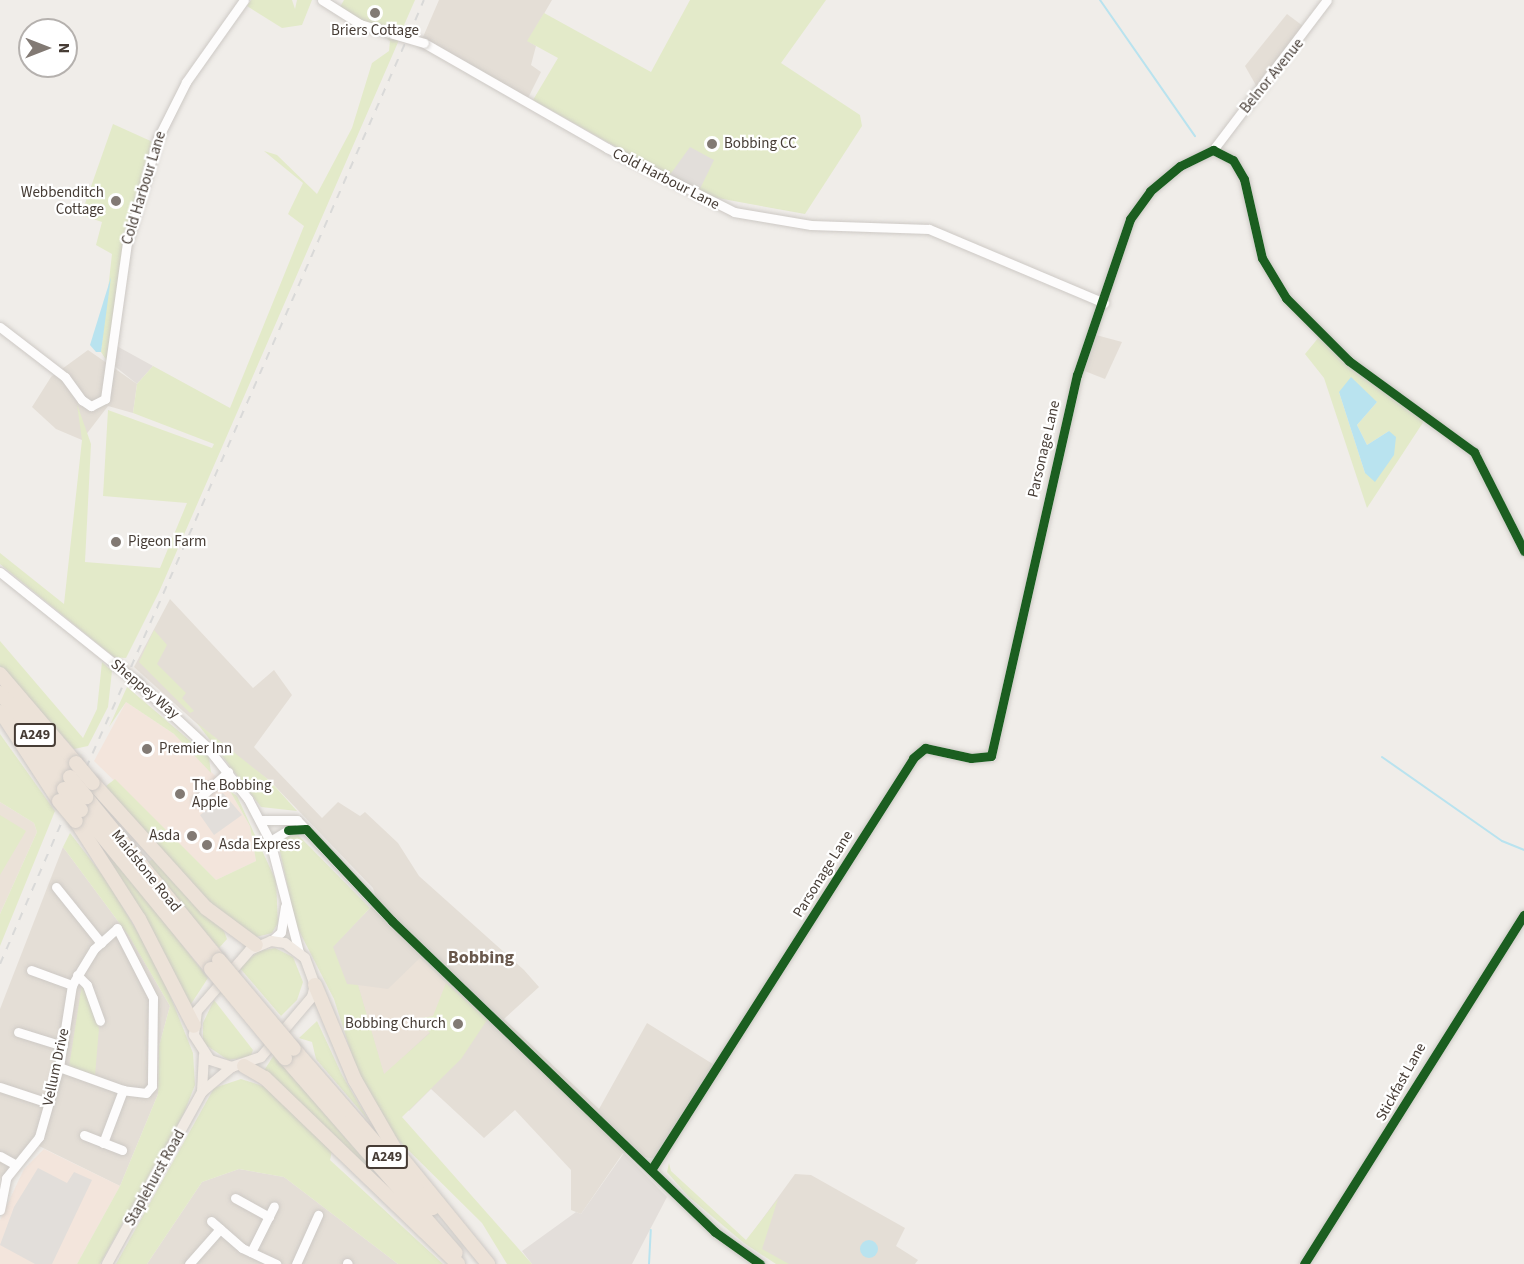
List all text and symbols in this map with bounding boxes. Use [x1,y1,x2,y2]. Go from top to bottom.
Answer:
marker: Briers Cottage [368,6,382,20]
north arrow [18,18,78,78]
place label: Briers Cottage [331,22,419,40]
street label: Belnor Avenue [1236,35,1308,117]
text: N [53,43,75,53]
street label: Cold Harbour Lane [118,129,170,247]
place label: Bobbing CC [724,135,797,153]
marker: Bobbing CC [705,137,719,151]
street label: Cold Harbour Lane [609,144,723,214]
place label: Webbenditch Cottage [21,183,104,218]
marker: Webbenditch Cottage [109,194,123,208]
street label: Parsonage Lane [1024,399,1064,499]
place label: Pigeon Farm [128,533,206,551]
marker: Pigeon Farm [109,535,123,549]
street label: Sheppey Way [107,655,183,723]
road number: A249 [12,724,57,746]
place label: Premier Inn [159,740,232,758]
marker: Premier Inn [140,742,154,756]
place label: The Bobbing Apple [192,776,272,811]
marker: The Bobbing Apple [173,787,187,801]
street label: Maidstone Road [107,826,185,916]
place label: Asda [149,827,180,845]
street label: Parsonage Lane [789,827,857,921]
marker: Asda [185,829,199,843]
place label: Asda Express [219,836,300,854]
marker: Asda Express [200,838,214,852]
district label: Bobbing [448,947,514,969]
place label: Bobbing Church [345,1015,446,1033]
marker: Bobbing Church [451,1017,465,1031]
street label: Vellum Drive [39,1027,73,1107]
street label: Stickfast Lane [1372,1040,1430,1124]
street label: Staplehurst Road [121,1127,189,1229]
road number: A249 [364,1146,410,1168]

